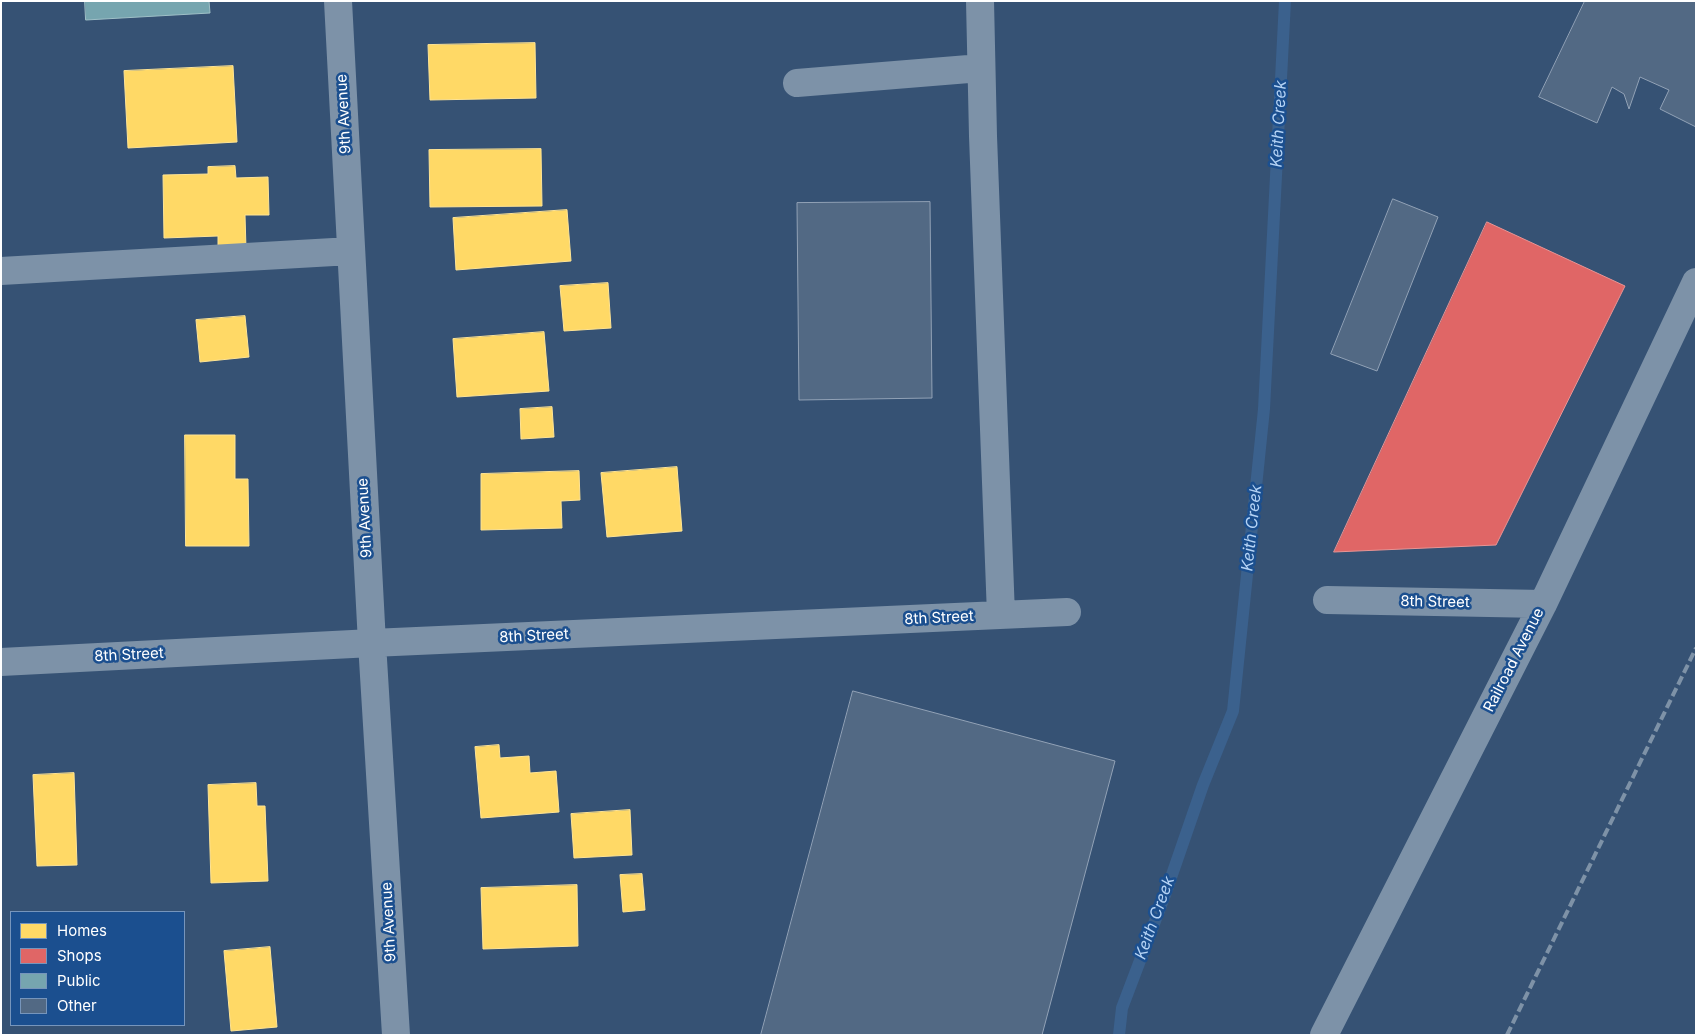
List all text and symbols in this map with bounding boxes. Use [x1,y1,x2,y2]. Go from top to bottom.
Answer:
street label: 9th Avenue [333,73,355,155]
water label: Keith Creek [1267,80,1291,168]
street label: 9th Avenue [354,477,376,559]
water label: Keith Creek [1238,484,1266,572]
street label: 8th Street [1400,592,1470,612]
street label: Railroad Avenue [1480,605,1548,715]
street label: 8th Street [904,607,974,629]
street label: 8th Street [499,625,569,647]
street label: 8th Street [94,644,164,666]
water label: Keith Creek [1131,874,1179,962]
street label: 9th Avenue [378,881,400,963]
legend [10,911,185,1026]
text: Homes [57,921,107,940]
text: Shops [57,946,102,965]
text: Public [57,971,100,990]
text: Other [57,996,97,1015]

